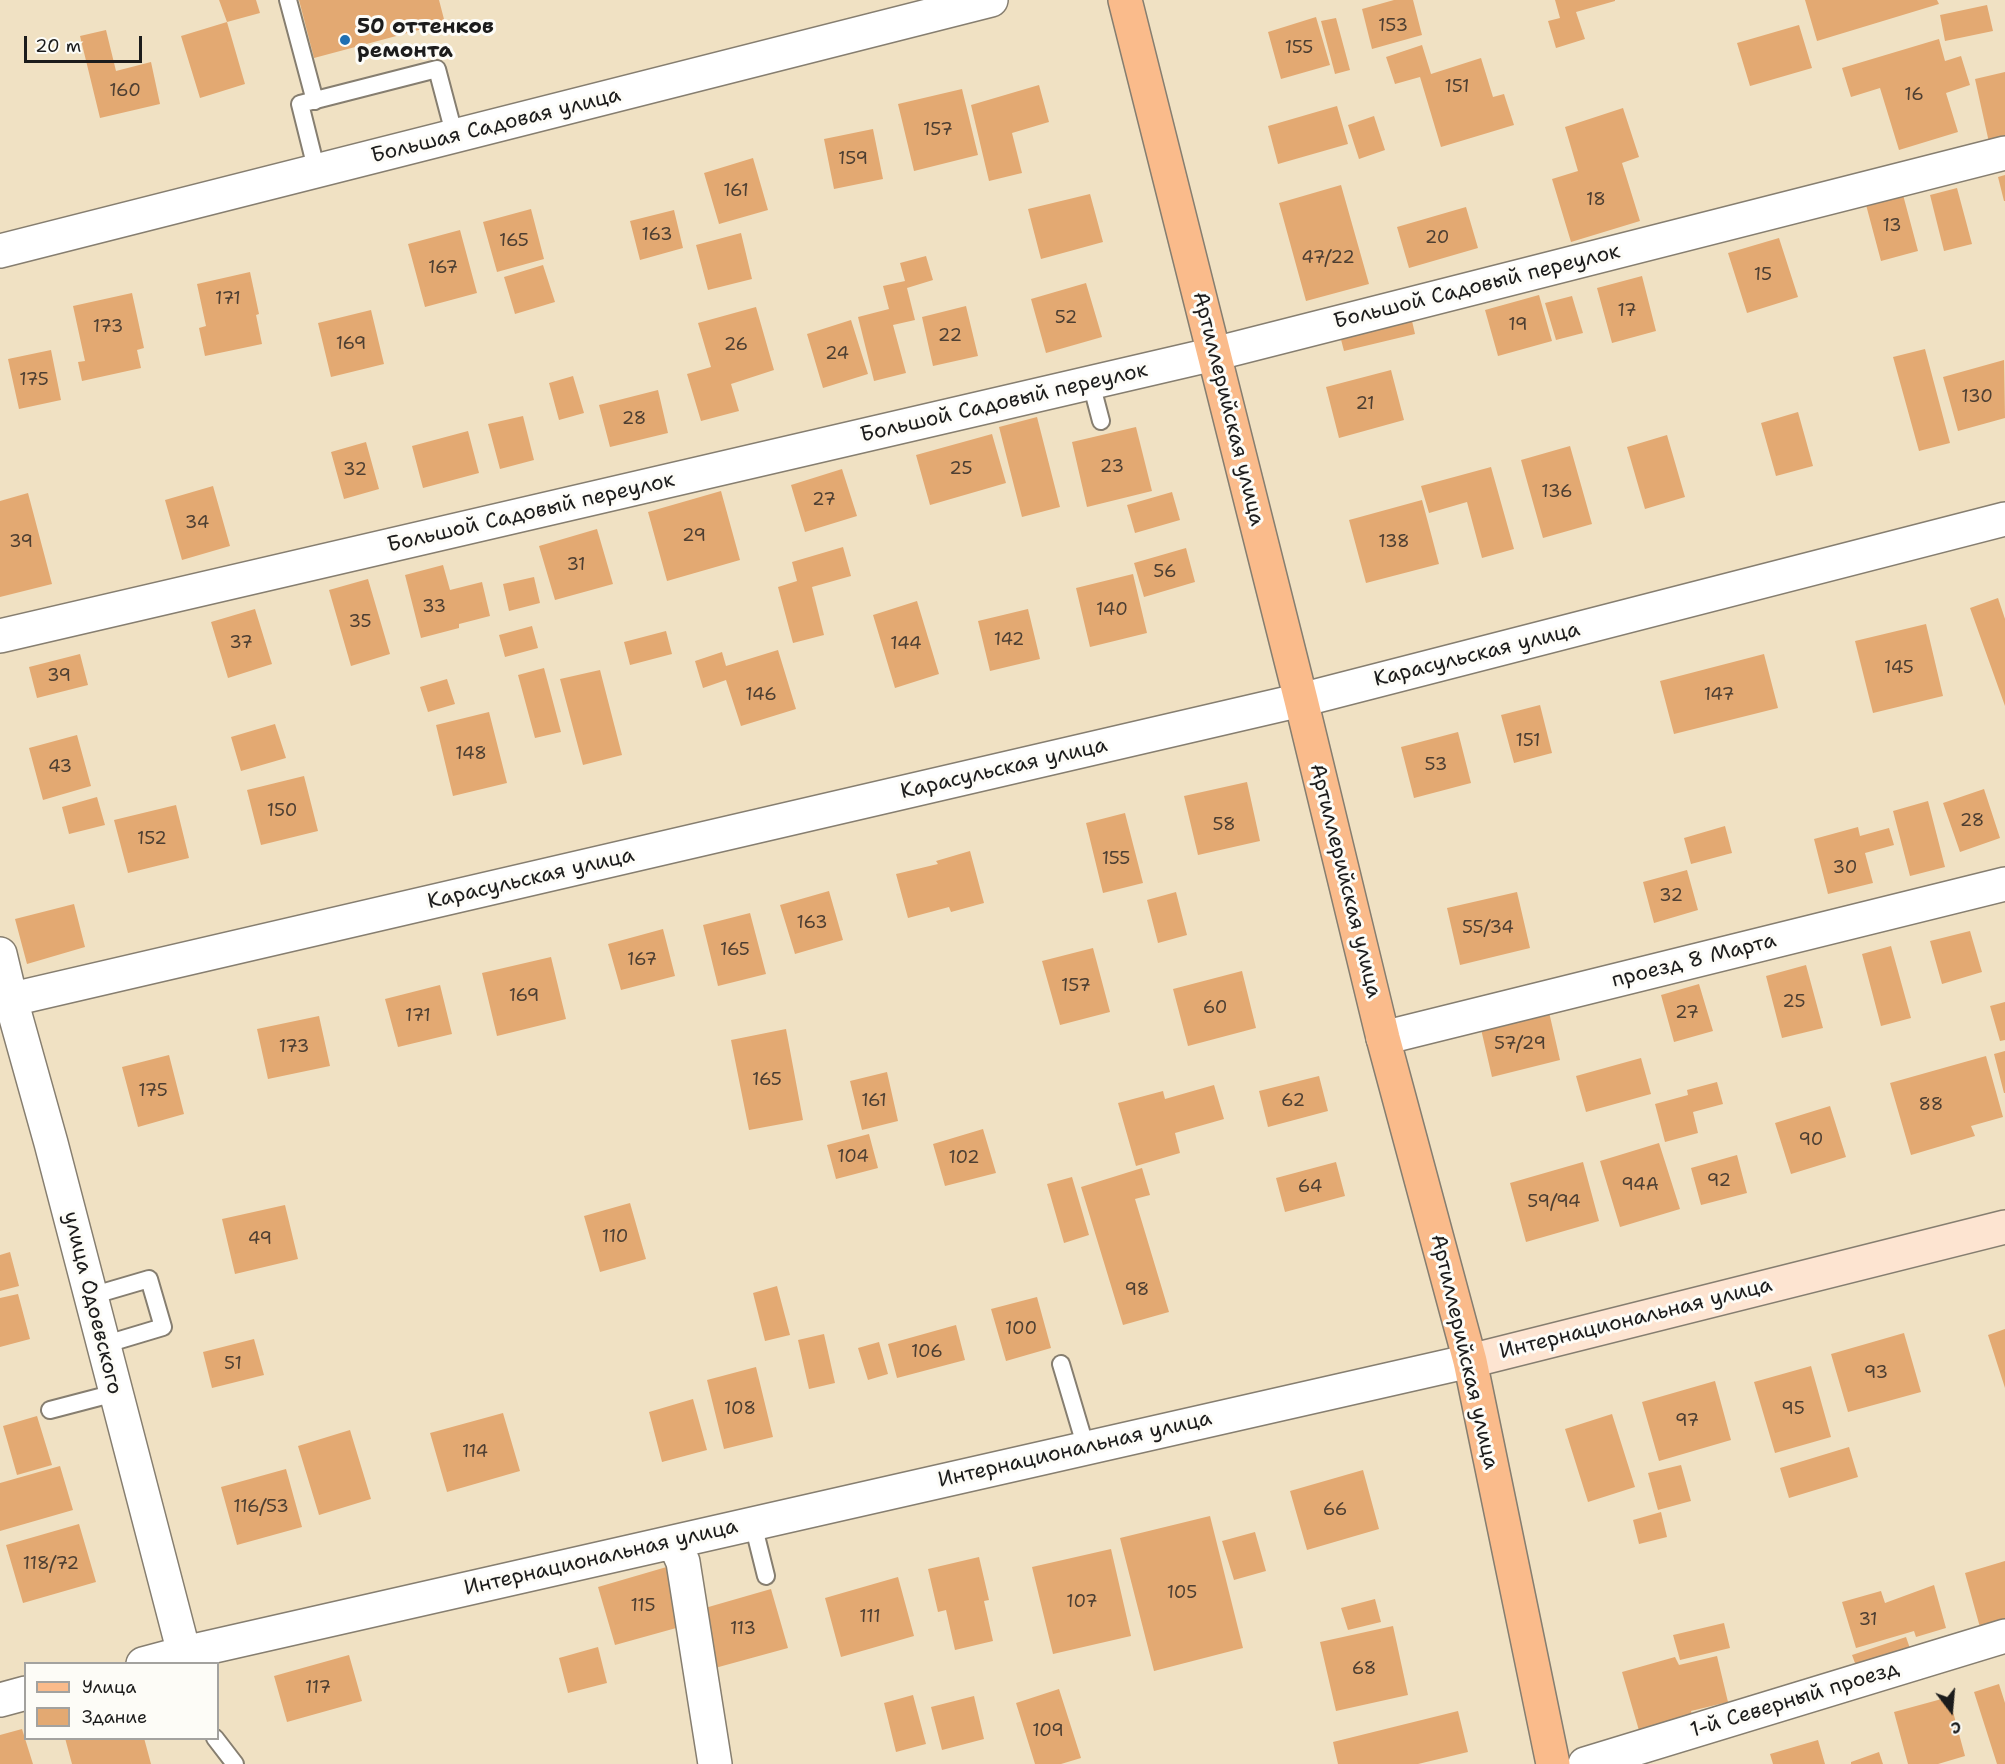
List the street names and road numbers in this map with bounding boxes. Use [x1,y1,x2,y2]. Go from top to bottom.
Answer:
street label: Большая Садовая улица [369,83,623,169]
street label: Большой Садовый переулок [1331,239,1623,335]
street label: Артиллерийская улица [1187,289,1269,529]
street label: Большой Садовый переулок [858,358,1150,448]
street label: Большой Садовый переулок [385,468,677,558]
street label: Карасульская улица [1371,617,1583,693]
street label: Карасульская улица [898,733,1110,805]
street label: Артиллерийская улица [1304,761,1386,1001]
street label: Карасульская улица [425,843,637,915]
street label: проезд 8 Марта [1609,928,1779,994]
street label: улица Одоевского [57,1209,127,1397]
street label: Артиллерийская улица [1425,1232,1503,1472]
street label: Интернациональная улица [1497,1273,1775,1365]
street label: Интернациональная улица [936,1406,1214,1494]
street label: Интернациональная улица [462,1514,740,1602]
street label: 1-й Северный проезд [1688,1656,1902,1744]

